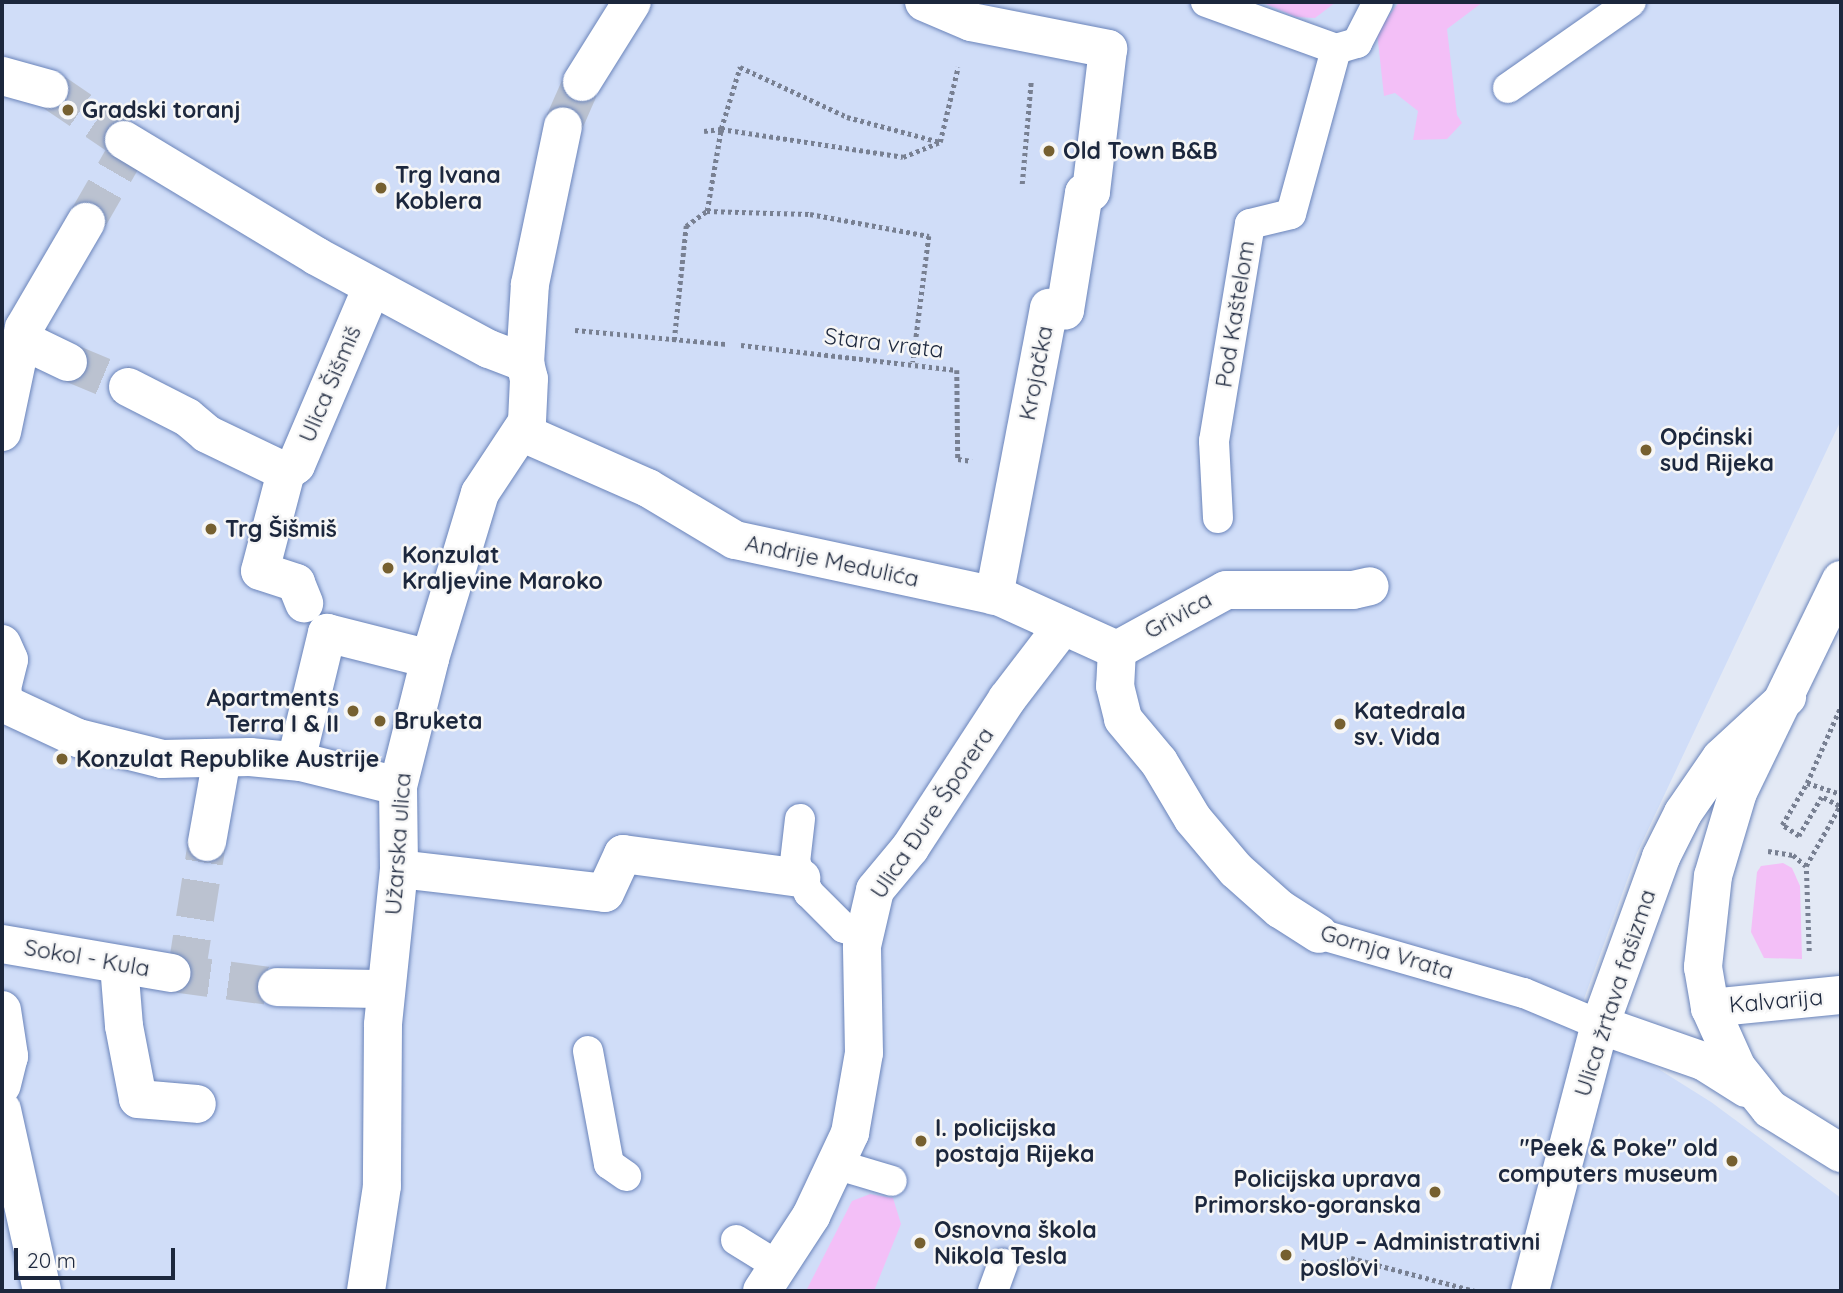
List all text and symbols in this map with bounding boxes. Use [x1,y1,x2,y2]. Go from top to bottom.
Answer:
place label: Gradski toranj [82,96,240,124]
marker: Gradski toranj [60,102,76,118]
place label: Old Town B&B [1063,137,1218,165]
marker: Old Town B&B [1041,143,1057,159]
place label: Trg Ivana Koblera [395,161,501,215]
marker: Trg Ivana Koblera [373,180,389,196]
street label: Pod Kaštelom [1210,239,1260,389]
street label: Ulica Šišmiš [293,322,367,446]
street label: Stara vrata [823,322,945,364]
street label: Krojačka [1013,323,1059,423]
place label: Općinski sud Rijeka [1660,423,1774,477]
marker: Općinski sud Rijeka [1638,442,1654,458]
place label: Trg Šišmiš [225,515,337,543]
marker: Trg Šišmiš [203,521,219,537]
street label: Andrije Medulića [743,529,921,593]
place label: Konzulat Kraljevine Maroko [402,541,603,595]
marker: Konzulat Kraljevine Maroko [380,560,396,576]
street label: Grivica [1140,585,1216,645]
place label: Apartments Terra I & II [207,684,339,738]
place label: Katedrala sv. Vida [1354,697,1466,751]
marker: Apartments Terra I & II [345,703,361,719]
place label: Bruketa [394,707,483,735]
marker: Bruketa [372,713,388,729]
marker: Katedrala sv. Vida [1332,716,1348,732]
street label: Ulica Đure Šporera [864,722,1000,904]
place label: Konzulat Republike Austrije [76,745,379,773]
marker: Konzulat Republike Austrije [54,751,70,767]
street label: Užarska ulica [379,772,417,916]
street label: Ulica žrtava fašizma [1568,886,1662,1100]
street label: Gornja Vrata [1317,919,1457,985]
street label: Sokol - Kula [22,933,152,983]
street label: Kalvarija [1728,983,1824,1019]
place label: I. policijska postaja Rijeka [935,1114,1095,1168]
marker: I. policijska postaja Rijeka [913,1133,929,1149]
place label: "Peek & Poke" old computers museum [1498,1134,1718,1188]
marker: "Peek & Poke" old computers museum [1724,1153,1740,1169]
place label: Policijska uprava Primorsko-goranska [1194,1165,1421,1219]
marker: Policijska uprava Primorsko-goranska [1427,1184,1443,1200]
place label: Osnovna škola Nikola Tesla [934,1216,1097,1270]
place label: MUP – Administrativni poslovi [1300,1228,1540,1282]
scale bar [18,1234,178,1278]
marker: Osnovna škola Nikola Tesla [912,1235,928,1251]
text: 20 m [27,1247,76,1273]
marker: MUP – Administrativni poslovi [1278,1247,1294,1263]

